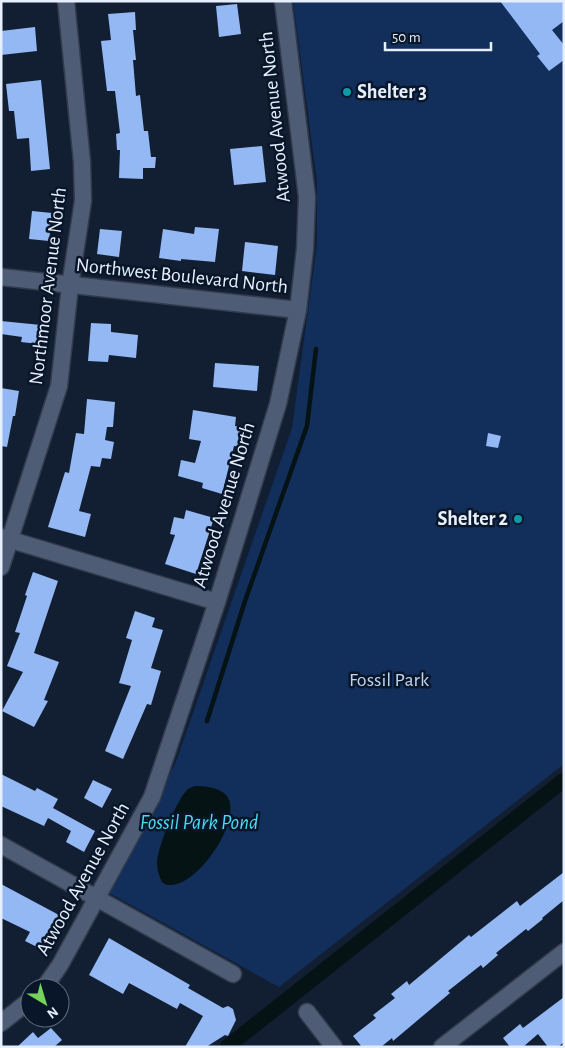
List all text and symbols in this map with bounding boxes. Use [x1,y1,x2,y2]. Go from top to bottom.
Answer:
scale bar [385,20,491,52]
text: 50 m [392,30,421,45]
street label: Atwood Avenue North [256,31,294,203]
place label: Shelter 3 [357,82,427,102]
marker: Shelter 3 [341,86,353,98]
street label: Northmoor Avenue North [26,186,70,386]
street label: Northwest Boulevard North [75,255,289,297]
street label: Atwood Avenue North [189,420,259,590]
place label: Shelter 2 [437,509,508,529]
marker: Shelter 2 [512,513,524,525]
park label: Fossil Park [349,670,429,690]
street label: Atwood Avenue North [33,799,133,959]
water label: Fossil Park Pond [140,812,258,833]
north arrow [20,978,70,1028]
text: N [44,1004,61,1021]

